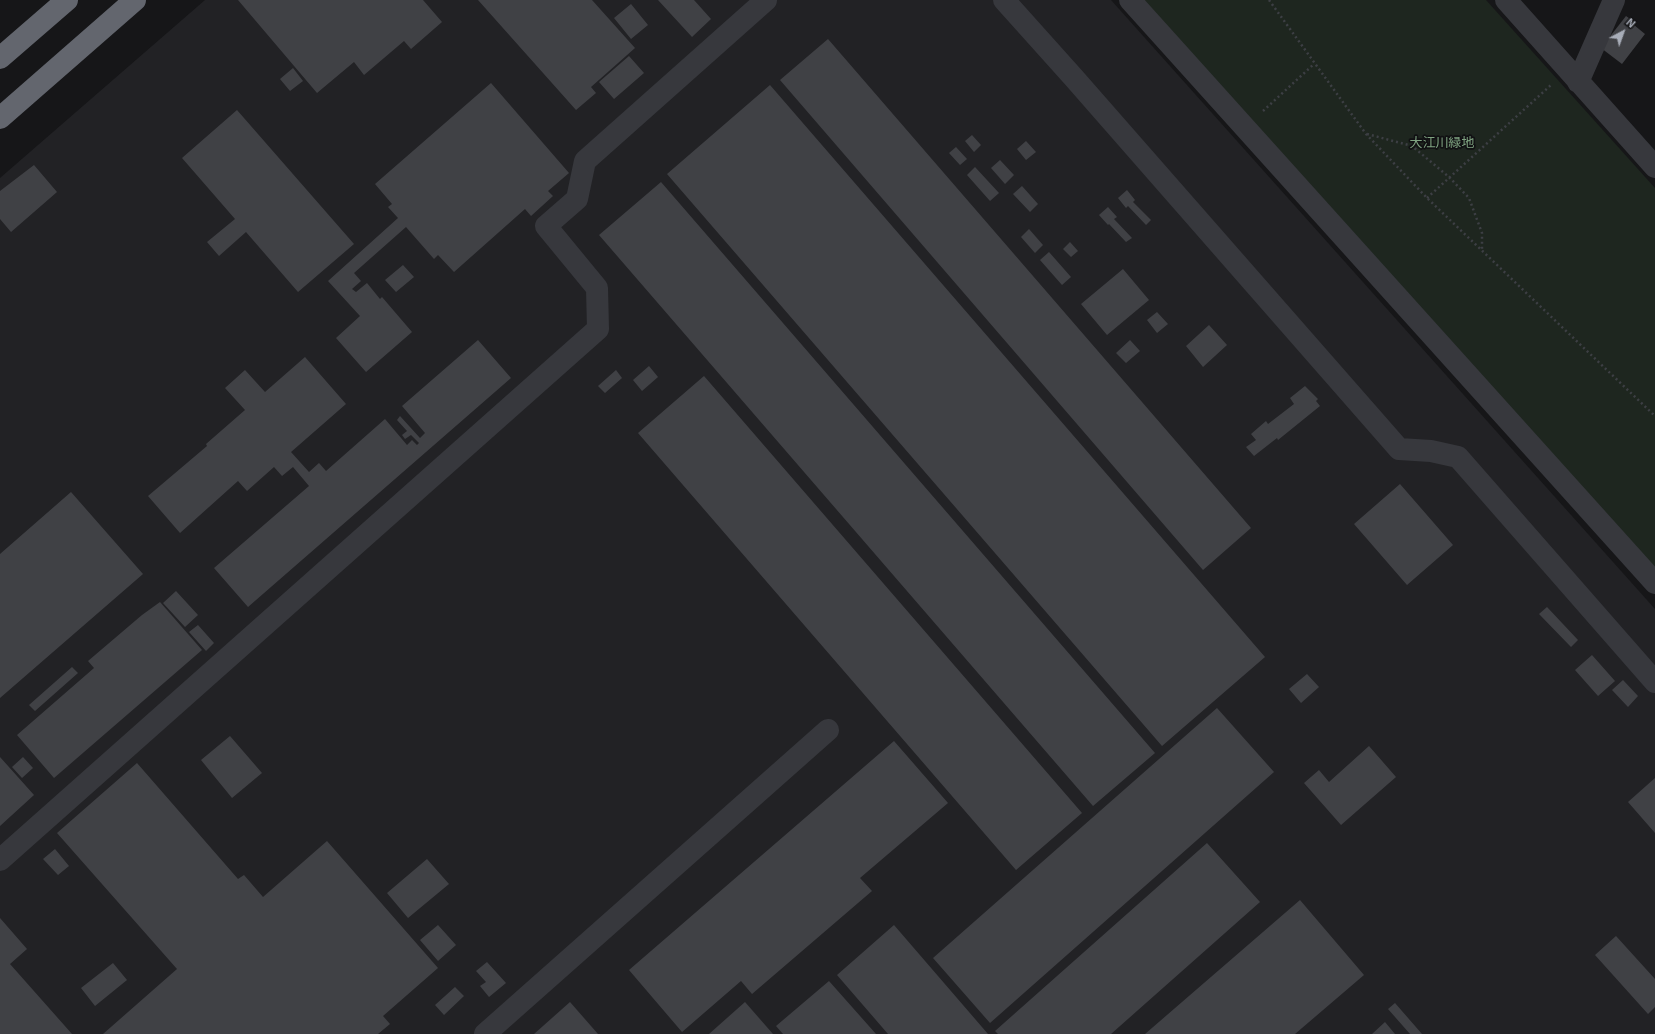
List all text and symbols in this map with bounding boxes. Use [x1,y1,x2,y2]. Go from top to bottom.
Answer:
north arrow [1603,12,1643,52]
text: N [1624,15,1638,30]
park label: 大江川緑地 [1410,135,1474,151]

